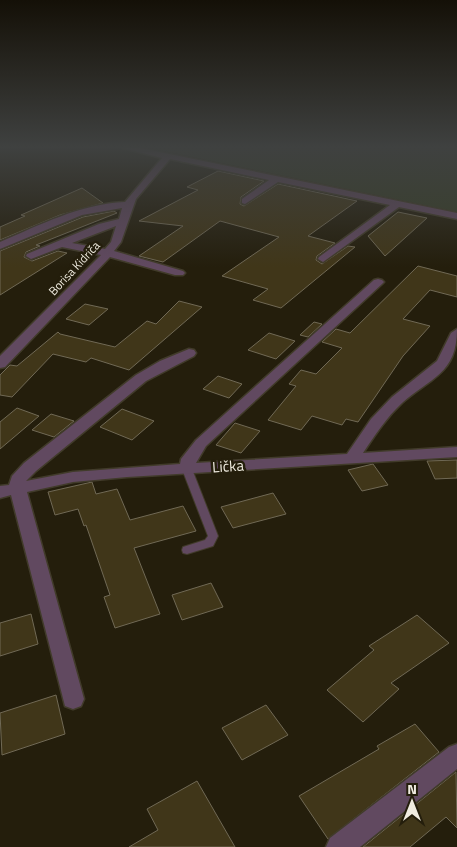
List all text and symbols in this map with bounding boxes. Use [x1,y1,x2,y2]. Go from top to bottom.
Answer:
street label: Borisa Kidriča [44,236,104,300]
street label: Lička [211,453,245,479]
north arrow [387,777,437,827]
text: N [407,778,417,799]

